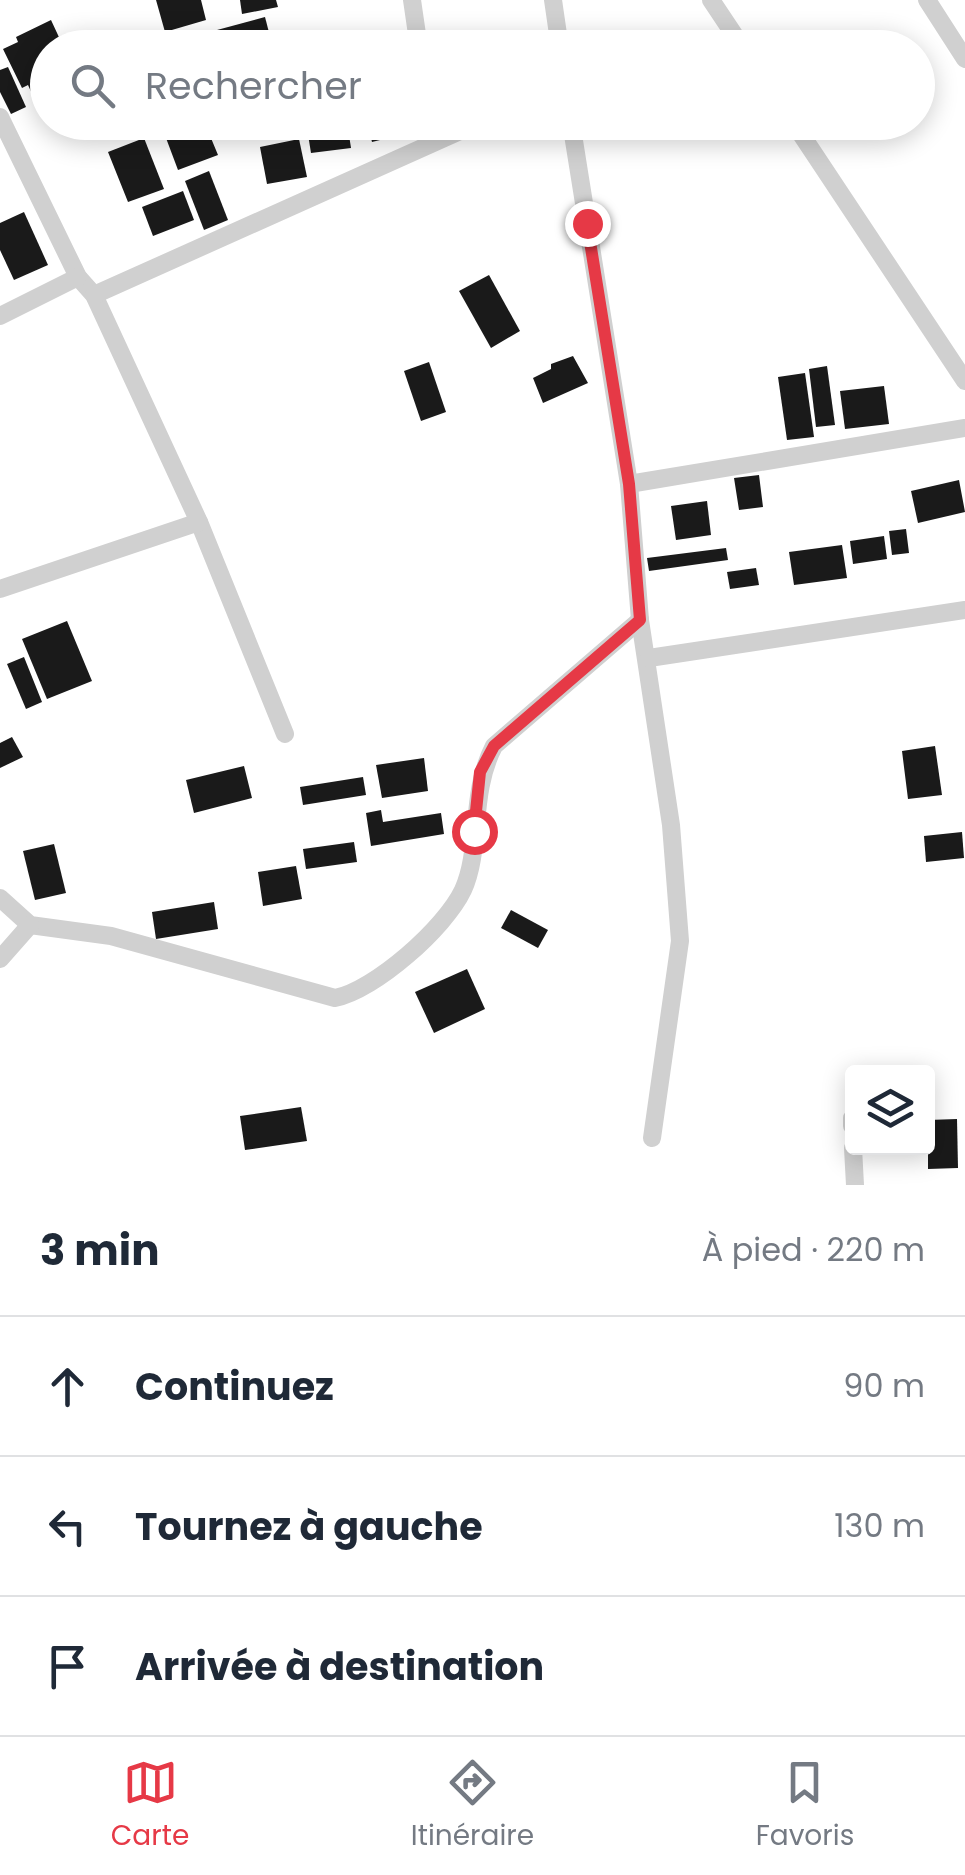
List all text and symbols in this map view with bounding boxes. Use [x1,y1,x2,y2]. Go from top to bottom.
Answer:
search box [30,30,935,140]
icon: search [65,58,120,113]
text: Rechercher [145,59,362,112]
route end [565,201,611,247]
route start [452,809,498,855]
map controls [845,1065,935,1155]
button: layers [845,1065,935,1155]
text: 3 min [40,1221,160,1280]
text: À pied · 220 m [702,1227,925,1272]
icon: ahead [40,1359,95,1414]
text: Continuez [135,1360,334,1413]
text: 90 m [843,1363,925,1408]
icon: left [40,1499,95,1554]
text: Tournez à gauche [135,1500,483,1553]
text: 130 m [834,1503,925,1548]
icon: arrive [40,1639,95,1694]
text: Arrivée à destination [135,1640,544,1693]
tab: Carte [111,1755,189,1857]
tab: Itinéraire [411,1755,534,1857]
tab: Favoris [756,1755,854,1857]

